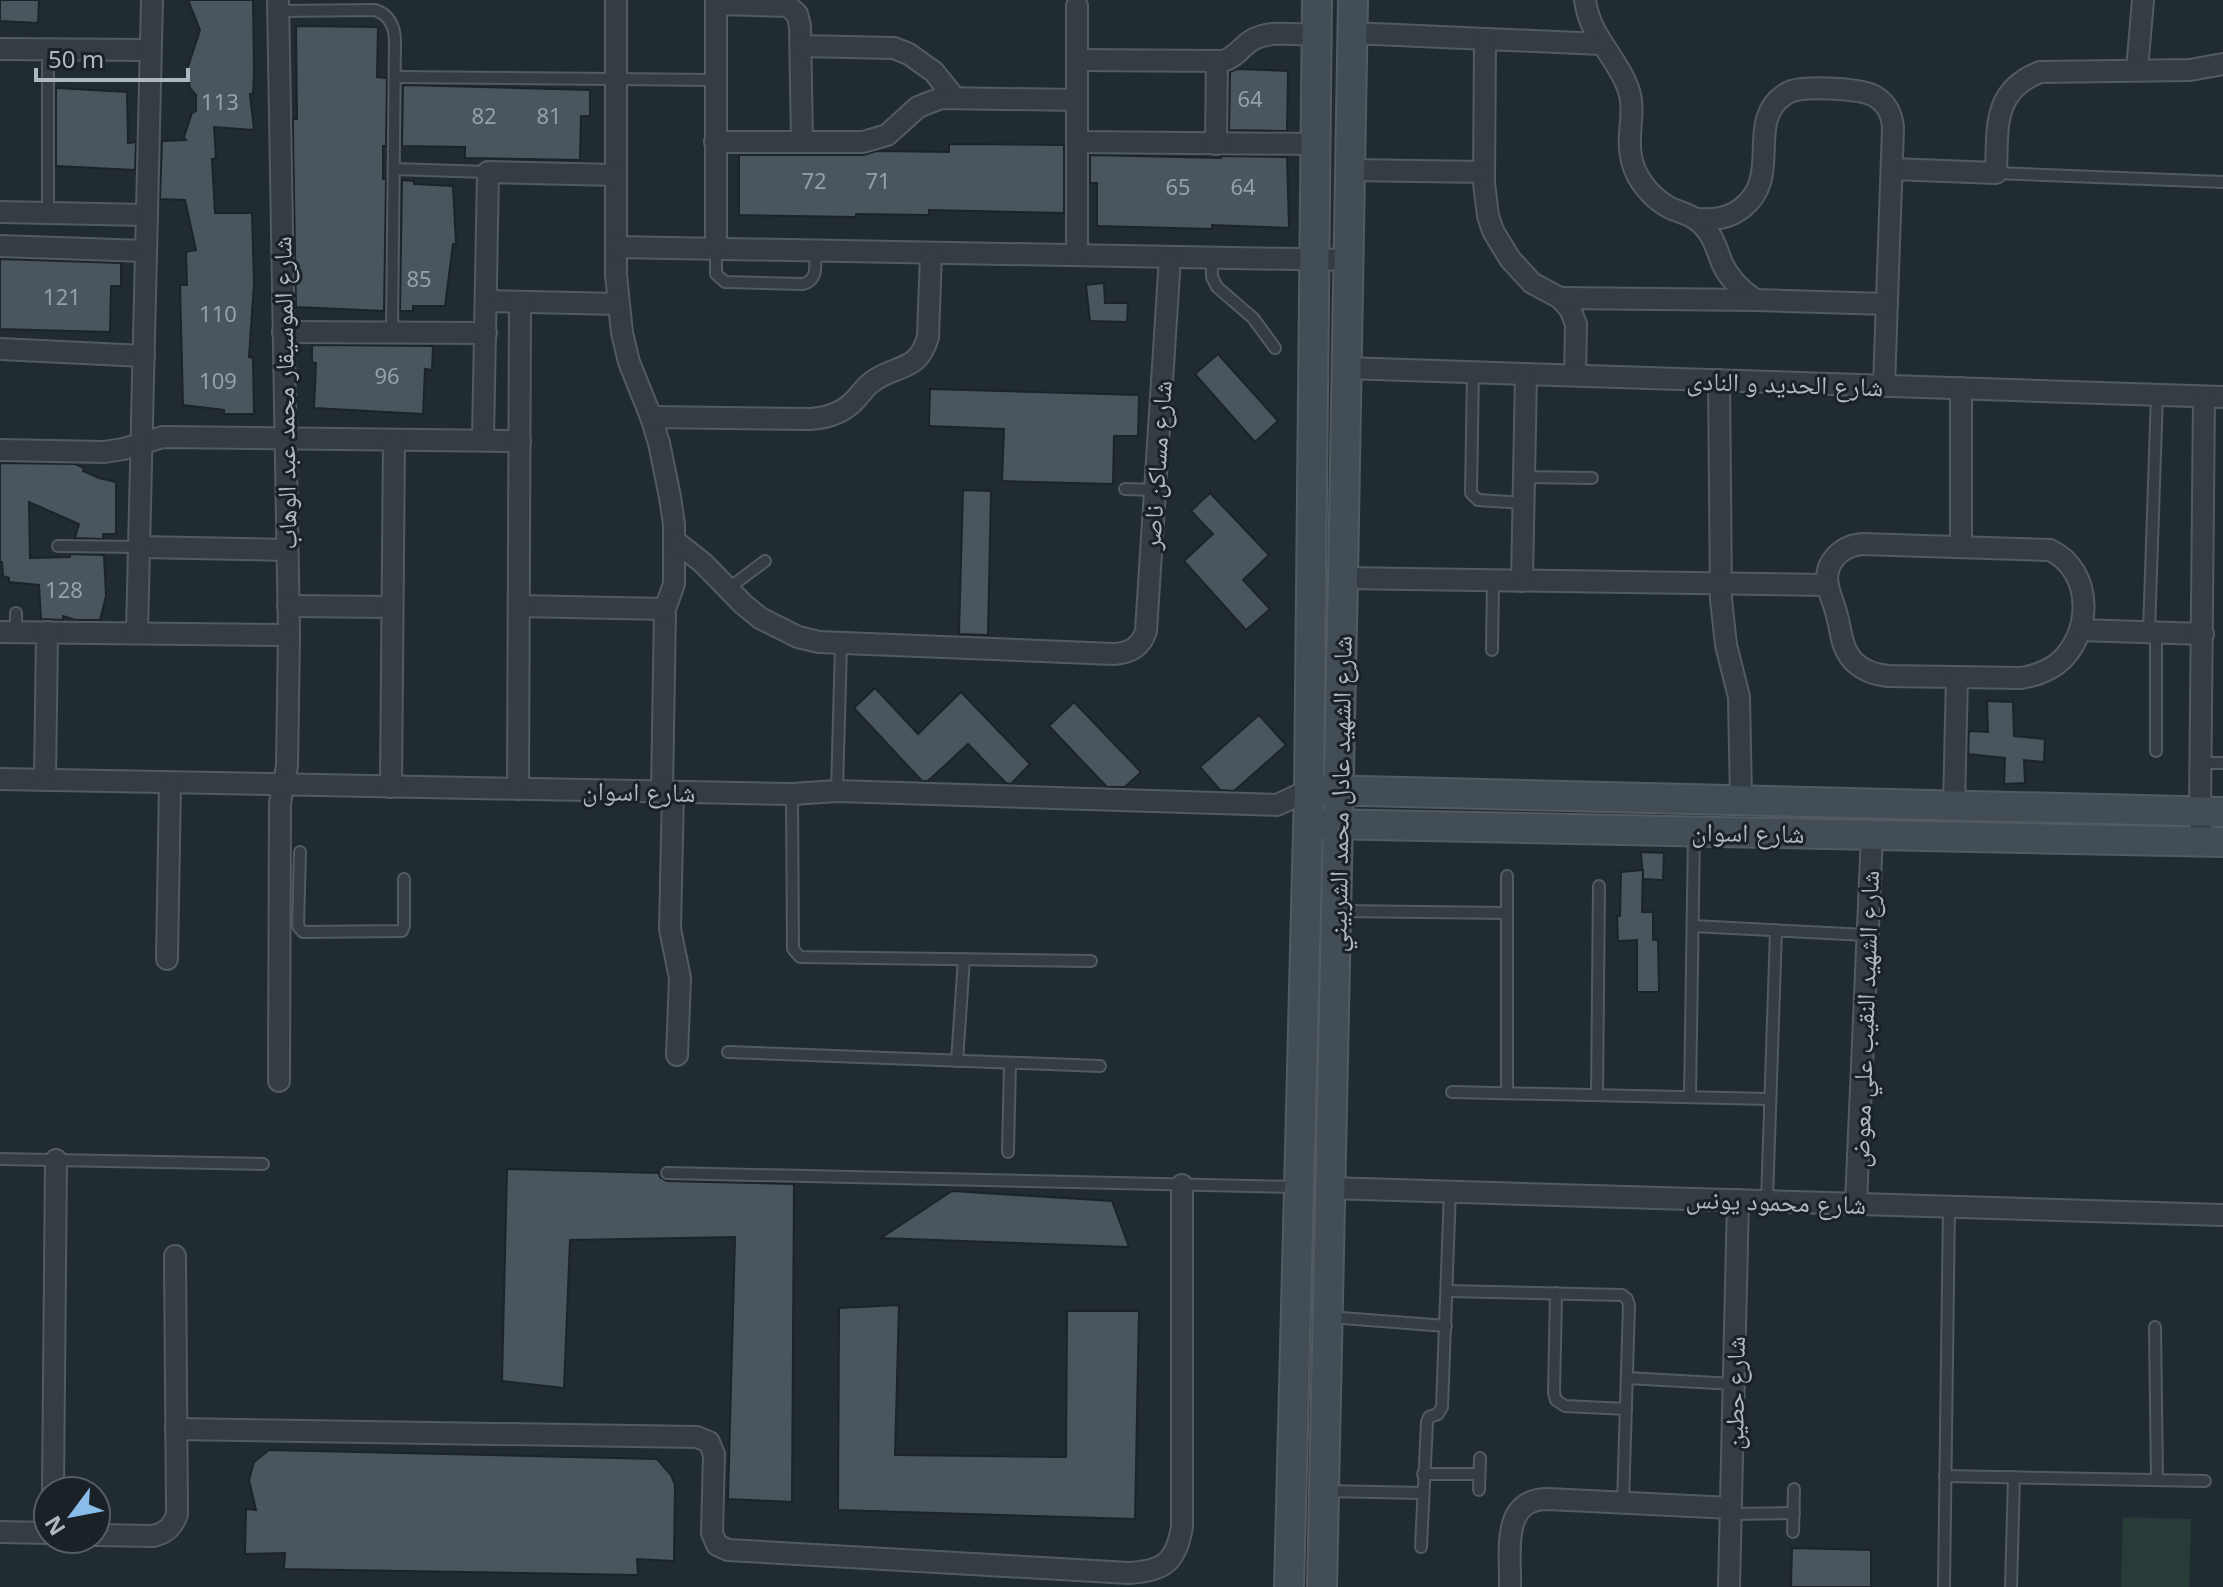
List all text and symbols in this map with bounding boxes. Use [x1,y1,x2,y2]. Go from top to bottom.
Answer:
scale bar [36,32,188,82]
text: 50 m [48,42,104,75]
house number: 64 [1237,83,1263,113]
house number: 113 [201,86,239,116]
house number: 82 [471,100,497,130]
house number: 81 [536,100,562,130]
house number: 72 [801,165,827,195]
house number: 71 [865,165,891,195]
house number: 65 [1165,171,1191,201]
house number: 64 [1230,171,1256,201]
street label: شارع الموسيقار محمد عبد الوهاب [263,236,305,550]
house number: 85 [406,263,432,293]
house number: 121 [43,281,81,311]
house number: 110 [199,298,237,328]
house number: 96 [374,360,400,390]
street label: شارع الحديد و النادى [1686,362,1884,404]
house number: 109 [199,365,237,395]
street label: شارع مساكن ناصر [1132,379,1180,552]
house number: 128 [45,574,83,604]
street label: شارع الشهيد عادل محمد الشربيني [1318,635,1363,953]
street label: شارع اسوان [582,772,696,810]
street label: شارع اسوان [1691,813,1805,851]
street label: شارع الشهيد النقيب علي معوض [1841,870,1891,1168]
street label: شارع محمود يونس [1685,1180,1867,1222]
street label: شارع حطين [1715,1336,1753,1450]
north arrow [32,1475,112,1555]
text: N [37,1511,72,1542]

